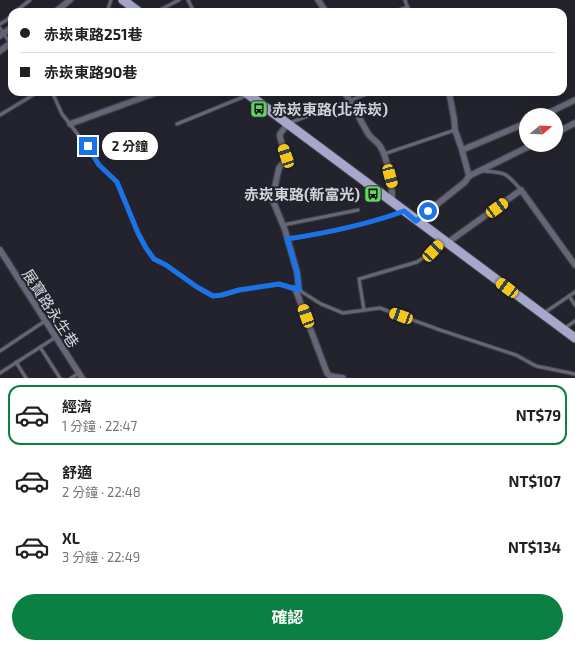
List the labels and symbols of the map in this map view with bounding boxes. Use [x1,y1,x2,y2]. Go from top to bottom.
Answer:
bus stop icon: 赤崁東路(北赤崁) [249,99,269,119]
place label: 赤崁東路(北赤崁) [272,100,388,118]
north arrow [519,108,563,152]
callout: 2 分鐘 [102,132,158,160]
route end [79,137,97,155]
car [276,143,296,169]
car [381,163,399,189]
bus stop icon: 赤崁東路(新富光) [363,184,383,204]
place label: 赤崁東路(新富光) [244,185,360,203]
car [484,196,510,220]
route start [419,202,437,220]
car [420,238,446,264]
street label: 展寶路永生巷 [19,265,83,351]
car [494,276,520,300]
car [296,303,316,329]
car [388,306,414,326]

